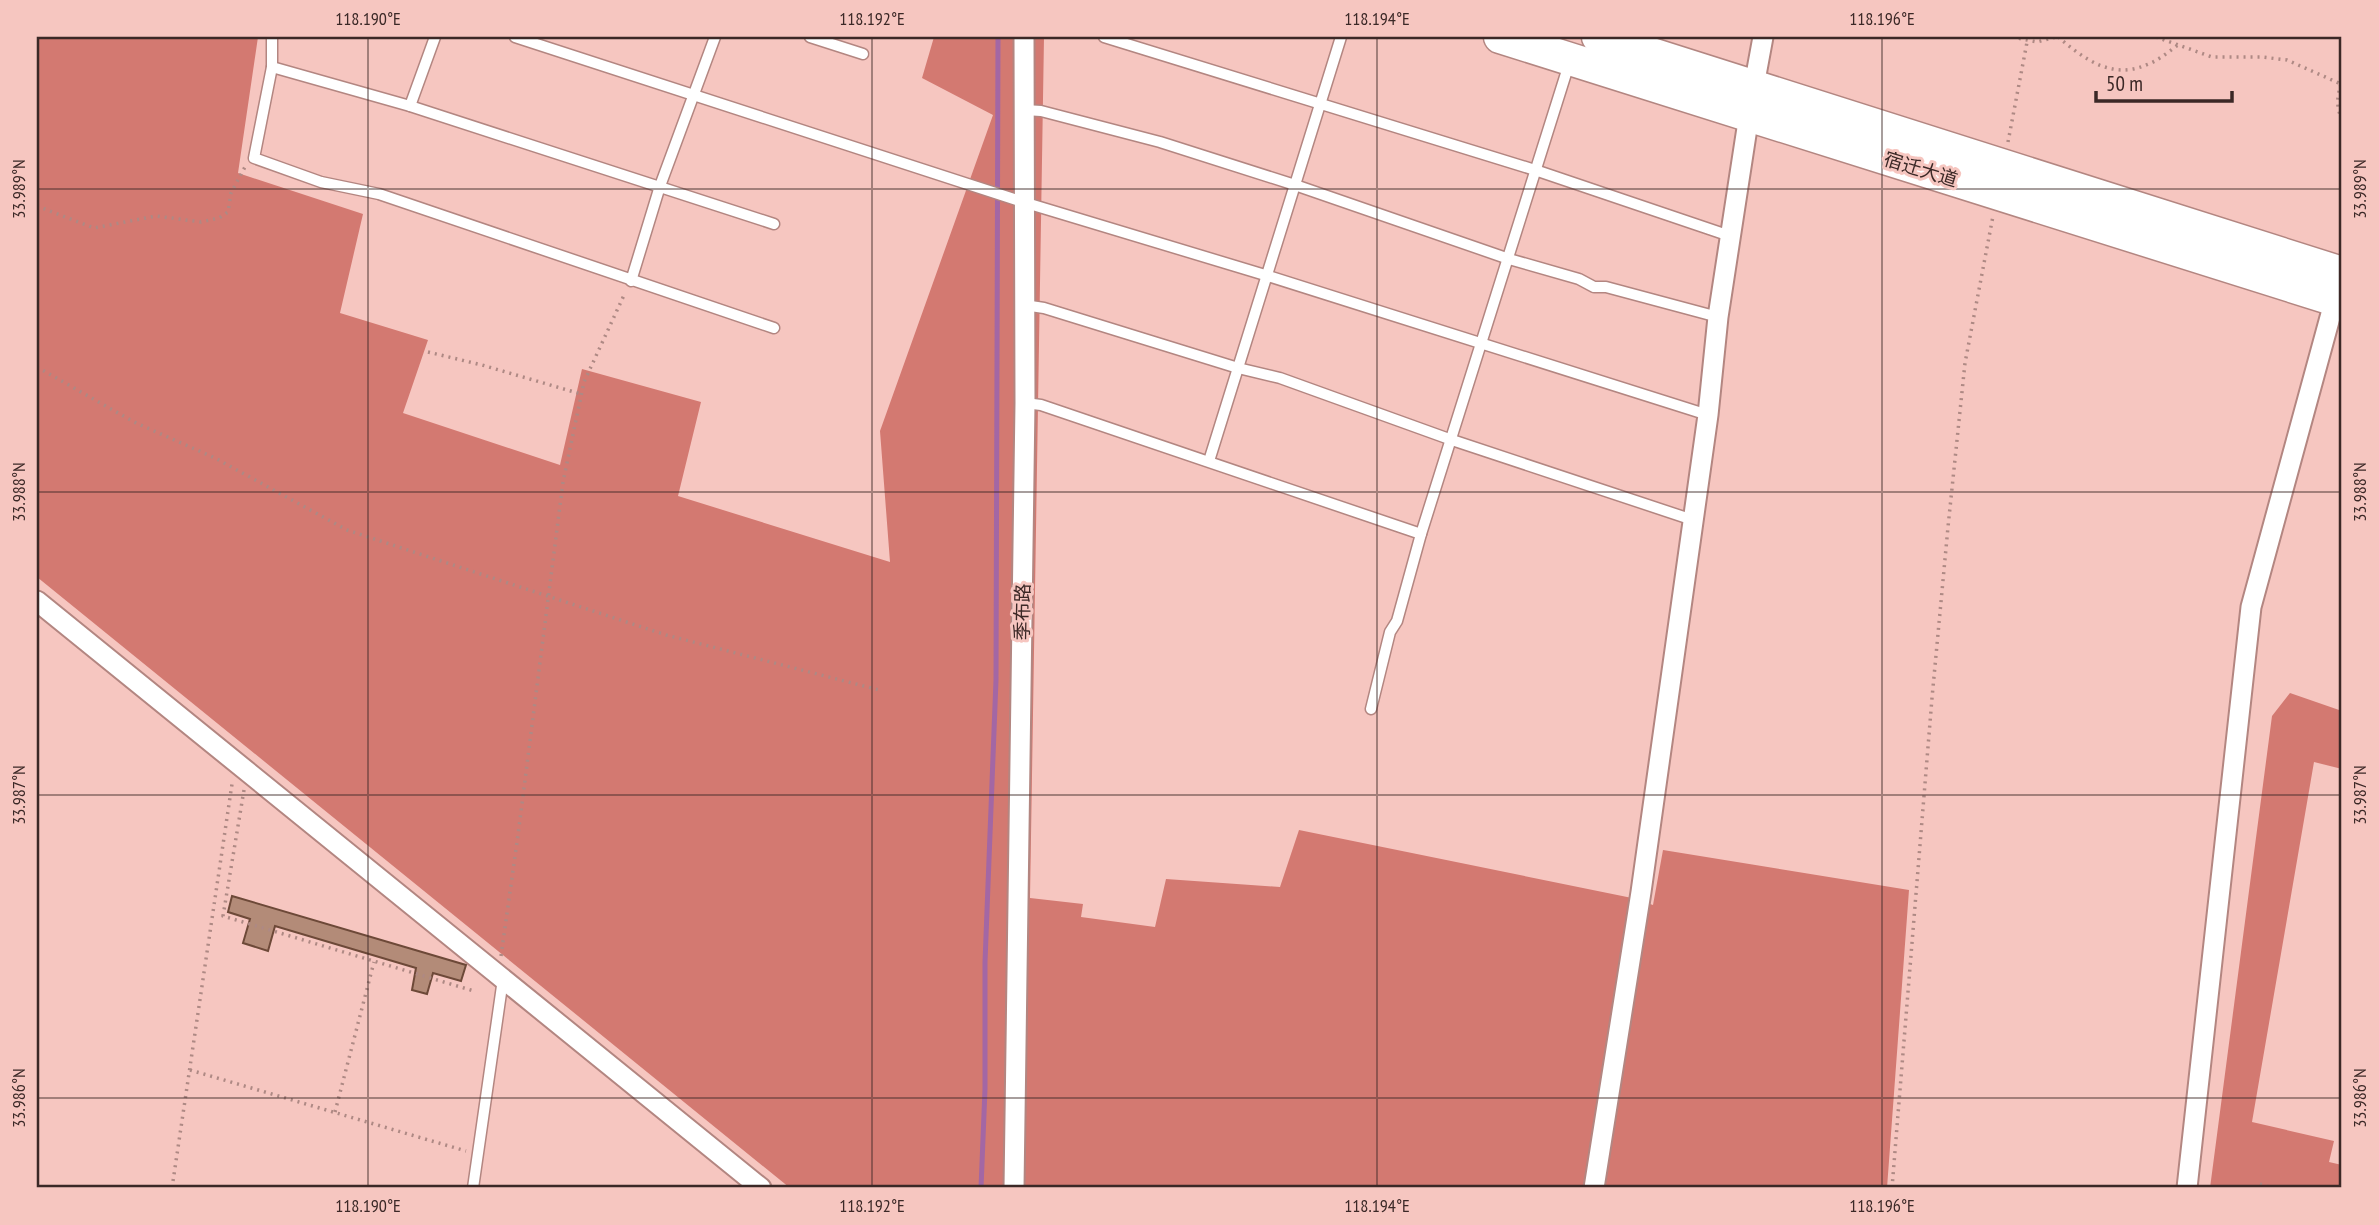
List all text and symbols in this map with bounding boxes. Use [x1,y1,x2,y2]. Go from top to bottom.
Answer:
text: 118.190°E [335,7,401,30]
text: 118.192°E [839,7,905,30]
text: 118.194°E [1344,7,1410,30]
text: 118.196°E [1849,7,1915,30]
scale bar [2096,60,2232,104]
text: 50 m [2106,70,2143,97]
street label: 宿迁大道 [1881,146,1961,192]
text: 33.989°N [7,159,30,219]
text: 33.989°N [2348,159,2371,219]
text: 33.988°N [7,462,30,522]
text: 33.988°N [2348,462,2371,522]
street label: 季布路 [1010,583,1034,641]
text: 33.987°N [7,765,30,825]
text: 33.987°N [2348,765,2371,825]
text: 33.986°N [7,1068,30,1128]
text: 33.986°N [2348,1068,2371,1128]
text: 118.190°E [335,1194,401,1217]
text: 118.192°E [839,1194,905,1217]
text: 118.194°E [1344,1194,1410,1217]
text: 118.196°E [1849,1194,1915,1217]

